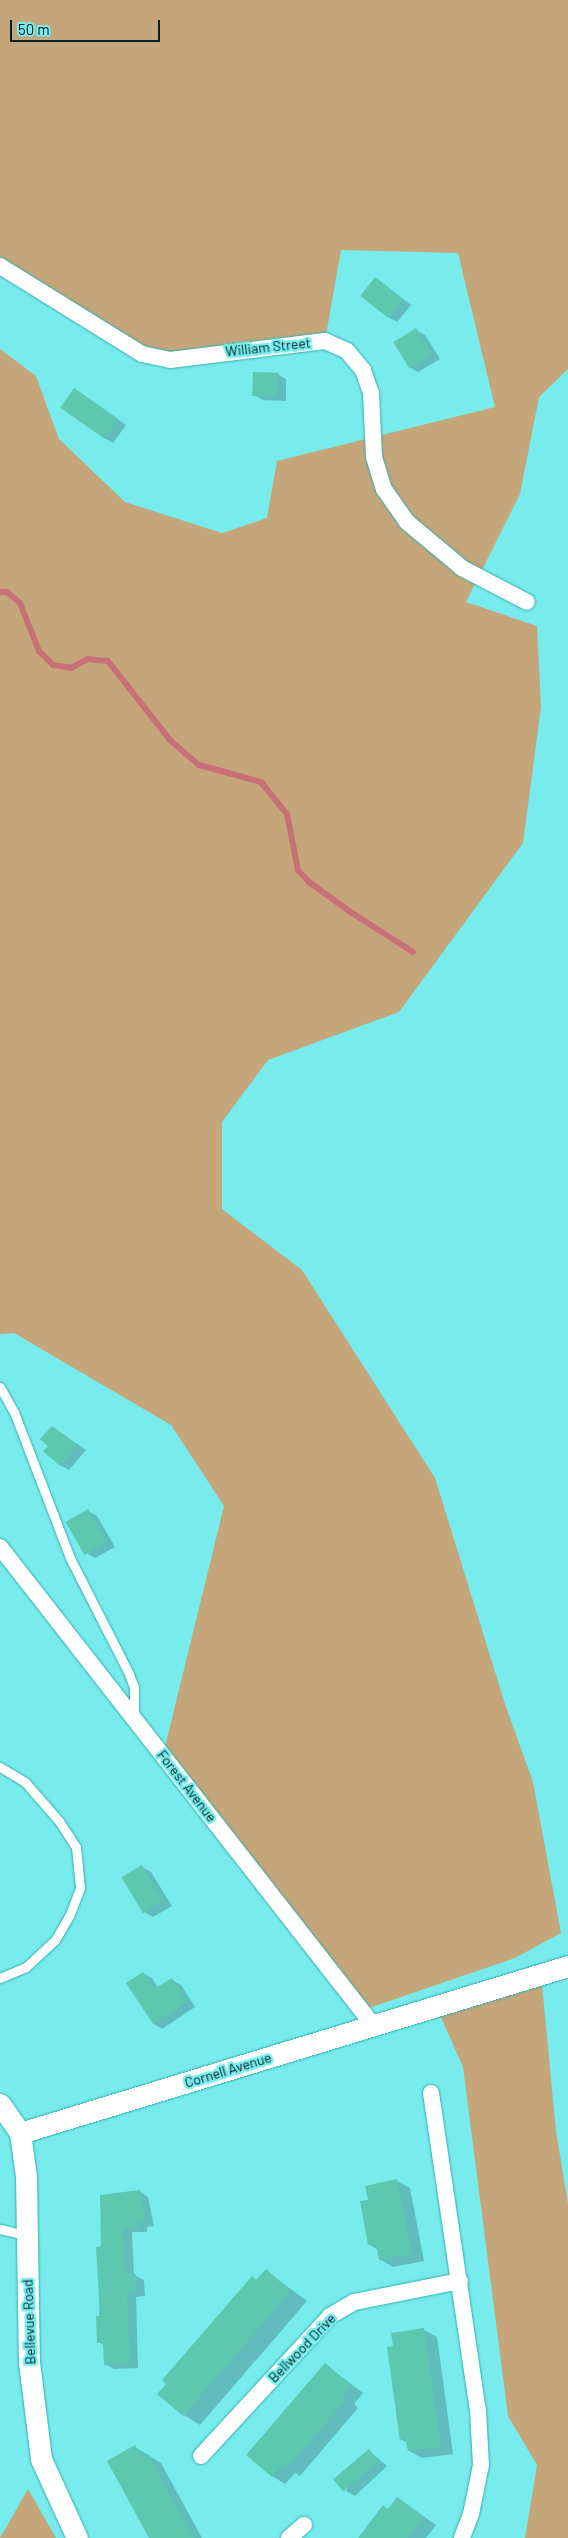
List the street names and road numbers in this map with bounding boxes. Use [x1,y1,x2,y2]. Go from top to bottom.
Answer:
street label: William Street [225,334,311,360]
street label: Forest Avenue [154,1747,220,1825]
street label: Cornell Avenue [183,2049,273,2091]
street label: Bellevue Road [19,2279,39,2365]
street label: Bellwood Drive [265,2310,339,2386]

